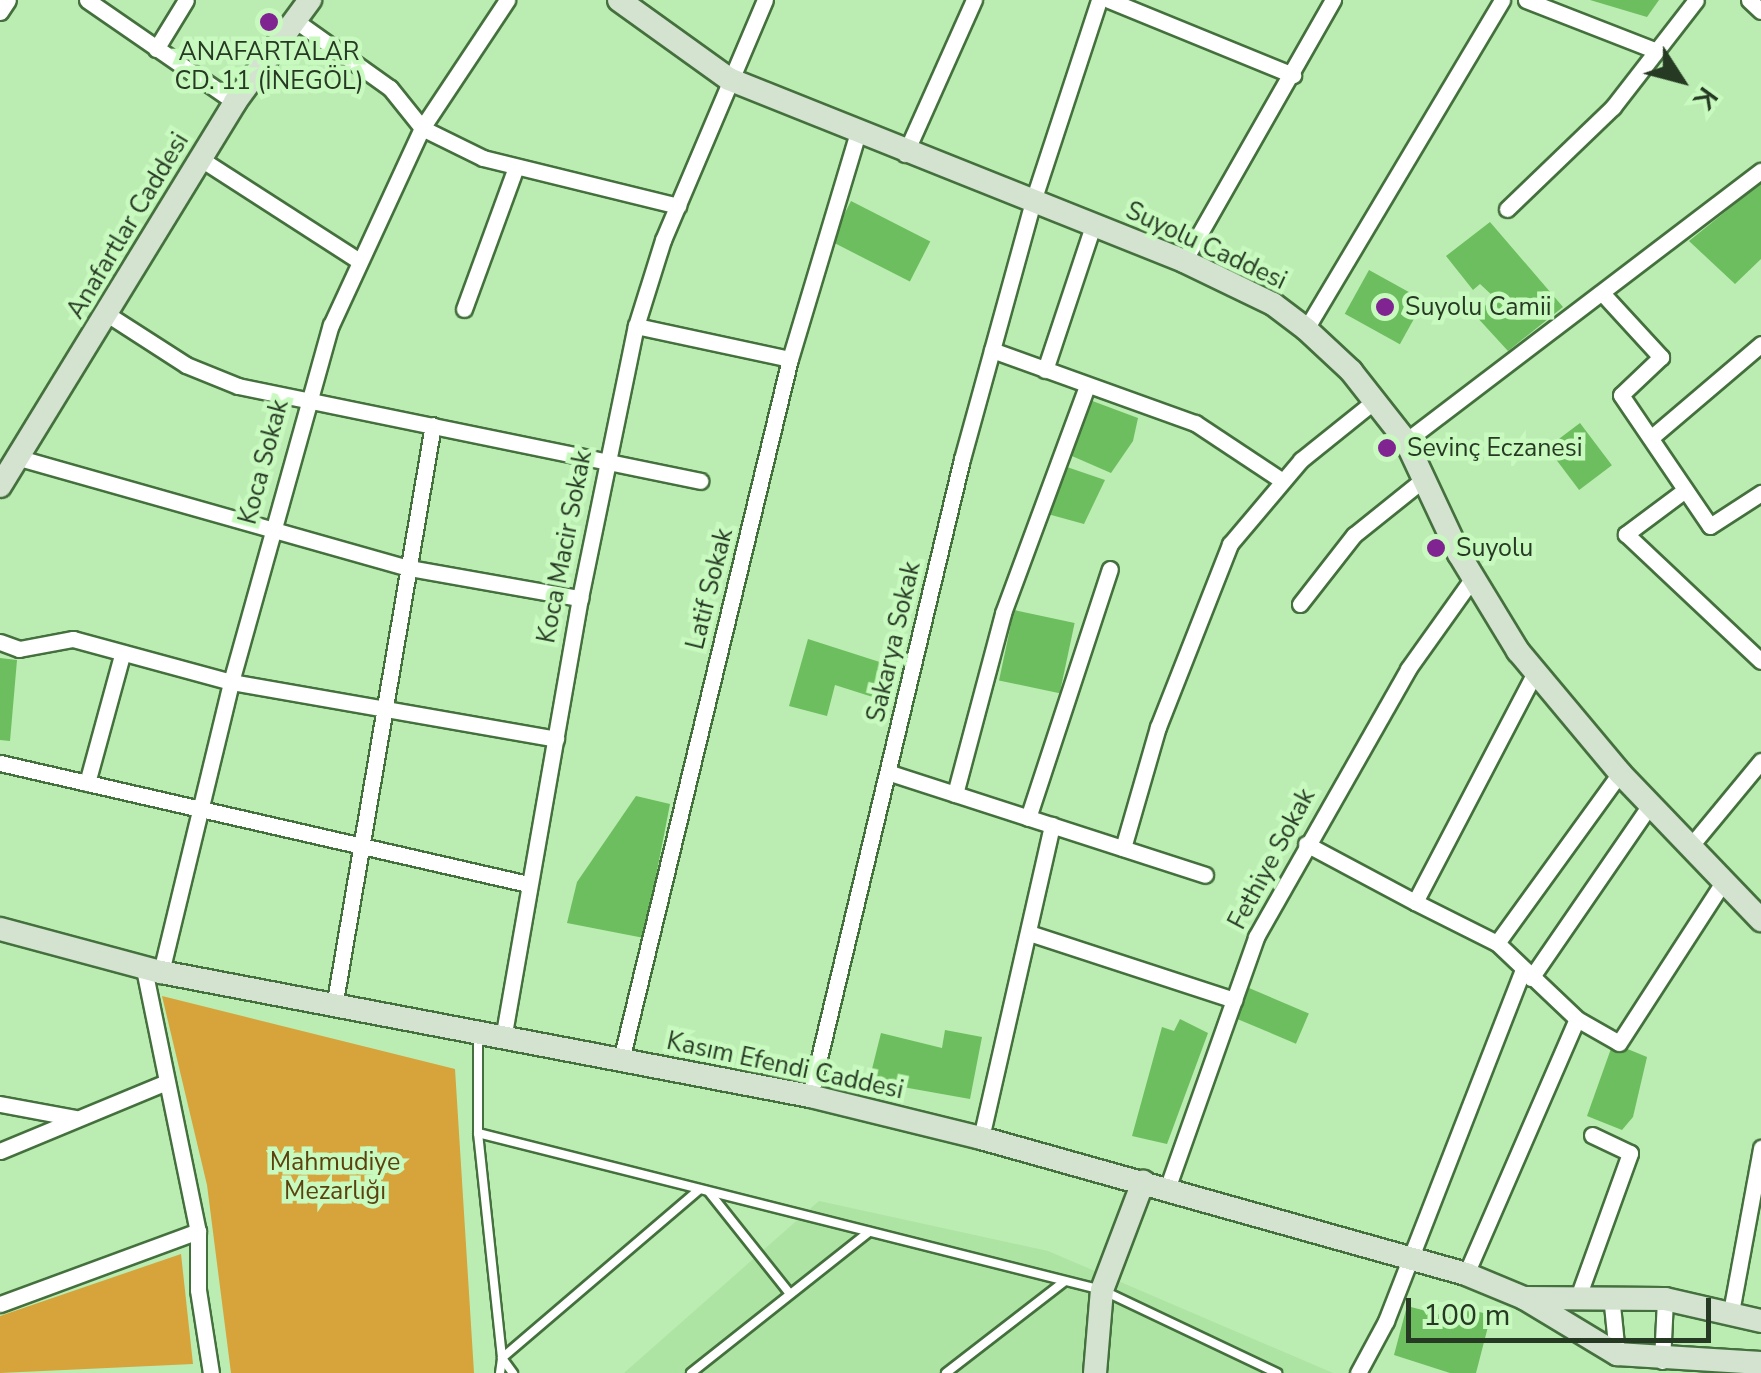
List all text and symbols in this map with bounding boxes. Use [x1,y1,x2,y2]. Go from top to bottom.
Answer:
marker: ANAFARTALAR CD. 11 (İNEGÖL) [258,11,280,33]
north arrow [1631,30,1731,130]
place label: ANAFARTALAR CD. 11 (İNEGÖL) [174,38,364,97]
text: K [1684,79,1726,116]
street label: Anafartlar Caddesi [61,128,195,324]
street label: Suyolu Caddesi [1121,196,1291,296]
place label: Suyolu Camii [1405,292,1551,322]
marker: Suyolu Camii [1374,296,1396,318]
street label: Koca Sokak [233,396,295,528]
place label: Sevinç Eczanesi [1407,433,1582,463]
marker: Sevinç Eczanesi [1376,437,1398,459]
street label: Koca Macir Sokak [532,448,598,646]
street label: Latif Sokak [681,525,739,653]
place label: Suyolu [1456,533,1533,563]
marker: Suyolu [1425,537,1447,559]
street label: Sakarya Sokak [861,559,927,725]
street label: Fethiye Sokak [1222,784,1322,934]
street label: Kasım Efendi Caddesi [664,1026,906,1106]
park label: Mahmudiye Mezarlığı [270,1148,400,1207]
scale bar [1411,1278,1716,1340]
text: 100 m [1423,1295,1510,1336]

